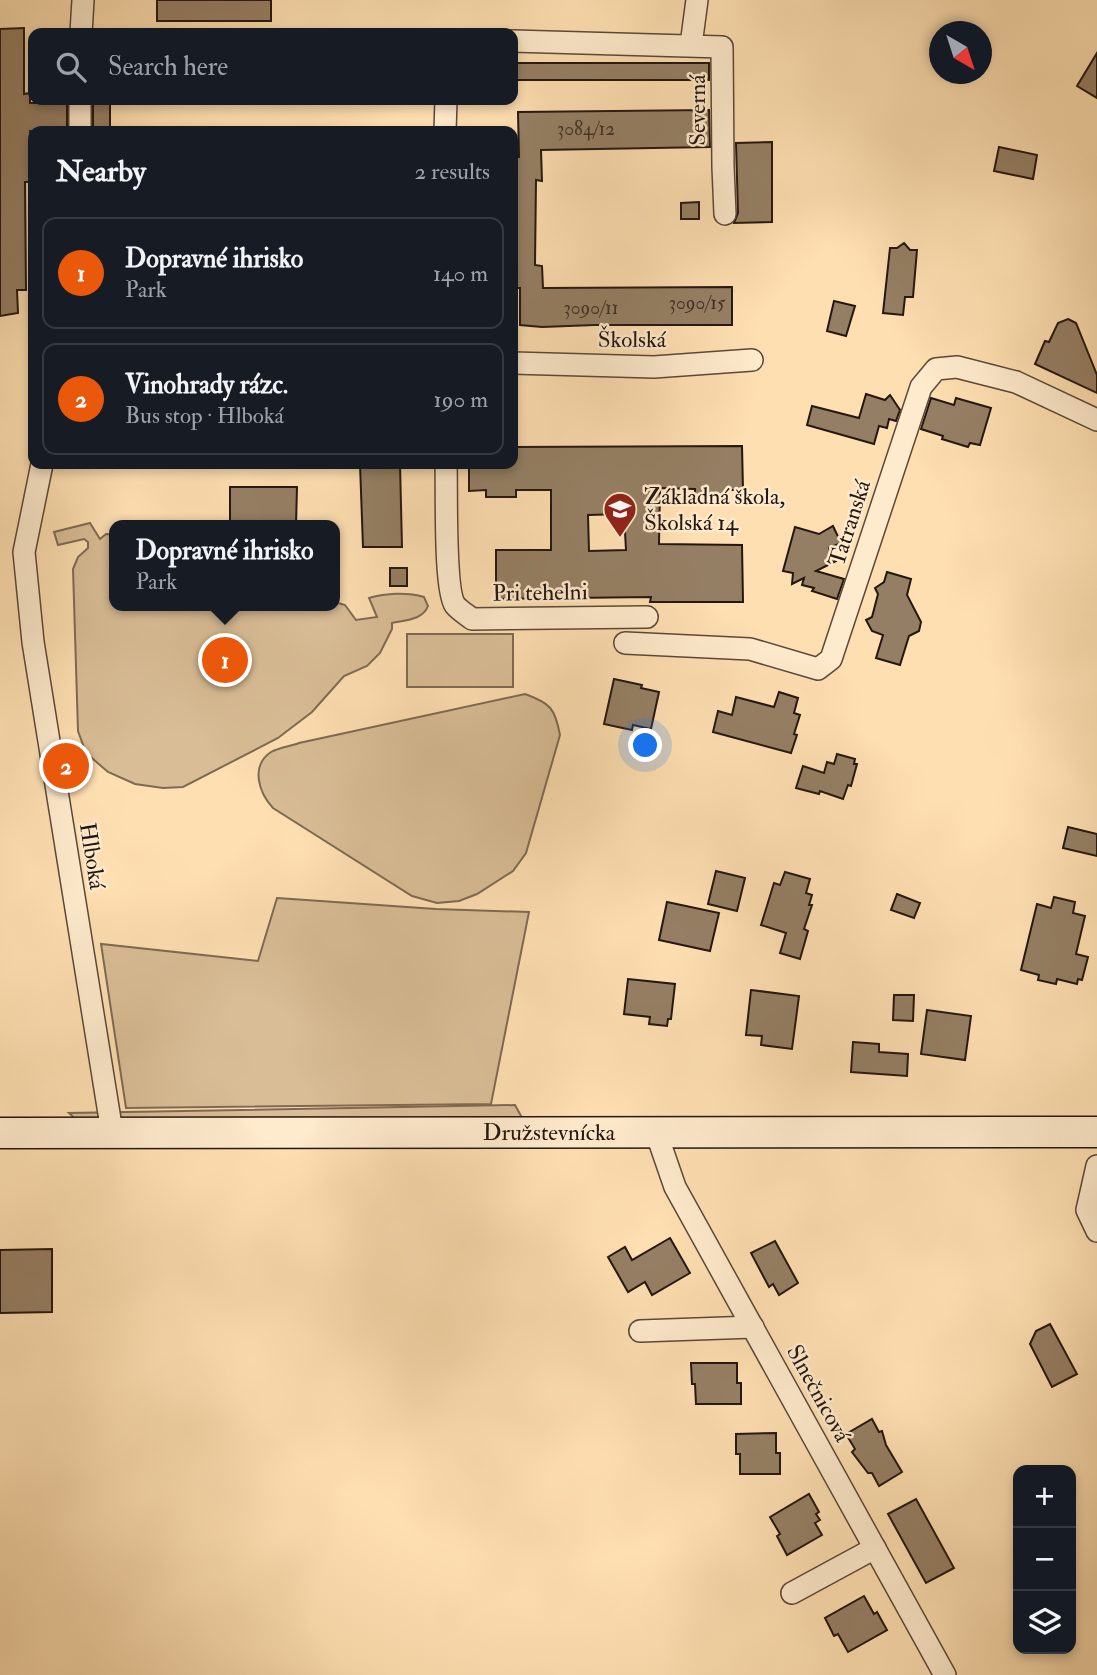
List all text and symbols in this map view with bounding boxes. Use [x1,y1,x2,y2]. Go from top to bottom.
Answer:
north arrow [929,21,992,84]
search box [28,28,518,105]
icon: search [52,48,90,86]
text: Search here [108,51,228,83]
street label: Severná [683,74,712,146]
house number: 3084/12 [557,117,615,141]
text: Nearby [56,153,146,190]
text: 2 results [415,157,490,186]
text: Dopravné ihrisko [125,243,303,275]
text: 1 [77,259,85,288]
text: 140 m [433,259,488,288]
text: Park [125,275,167,304]
house number: 3090/15 [669,291,726,315]
house number: 3090/11 [563,296,619,320]
street label: Školská [598,325,667,354]
text: Vinohrady rázc. [125,369,288,401]
text: 2 [75,385,87,414]
text: 190 m [434,385,488,414]
text: Bus stop · Hlboká [125,401,284,430]
street label: Tatranská [822,476,877,570]
place label: Základná škola, Školská 14 [644,482,785,537]
school or university icon: Základná škola, Školská 14 [601,490,639,539]
popup [109,520,340,611]
text: Dopravné ihrisko [135,535,314,567]
text: Park [135,567,177,596]
street label: Pri tehelni [492,577,588,608]
pin: 1 [202,634,248,686]
your location [628,728,662,762]
pin: 2 [43,740,89,792]
street label: Hlboká [73,821,112,892]
street label: Družstevnícka [483,1118,616,1147]
street label: Slnečnicová [780,1340,857,1447]
map controls [1013,1465,1076,1654]
button: + [1013,1465,1076,1528]
button: − [1013,1528,1076,1591]
button: layers [1013,1591,1076,1654]

